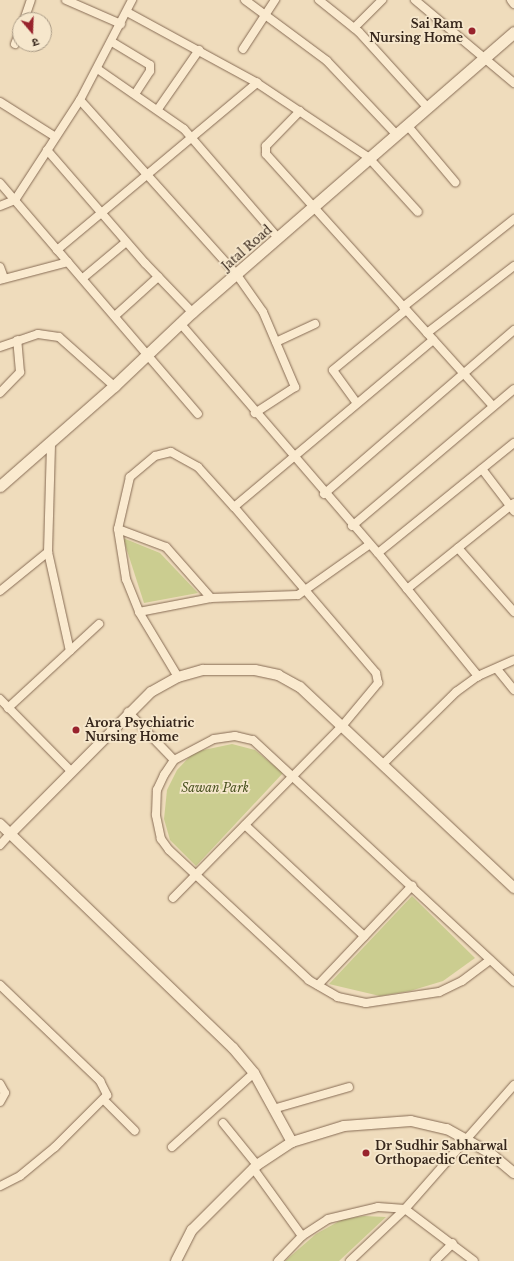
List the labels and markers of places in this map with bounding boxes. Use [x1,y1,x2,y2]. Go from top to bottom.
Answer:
place label: Sai Ram Nursing Home [369,17,463,45]
marker: Sai Ram Nursing Home [466,25,478,37]
place label: Arora Psychiatric Nursing Home [85,716,194,744]
marker: Arora Psychiatric Nursing Home [70,724,82,736]
place label: Dr Sudhir Sabharwal Orthopaedic Center [375,1139,508,1167]
marker: Dr Sudhir Sabharwal Orthopaedic Center [360,1147,372,1159]

